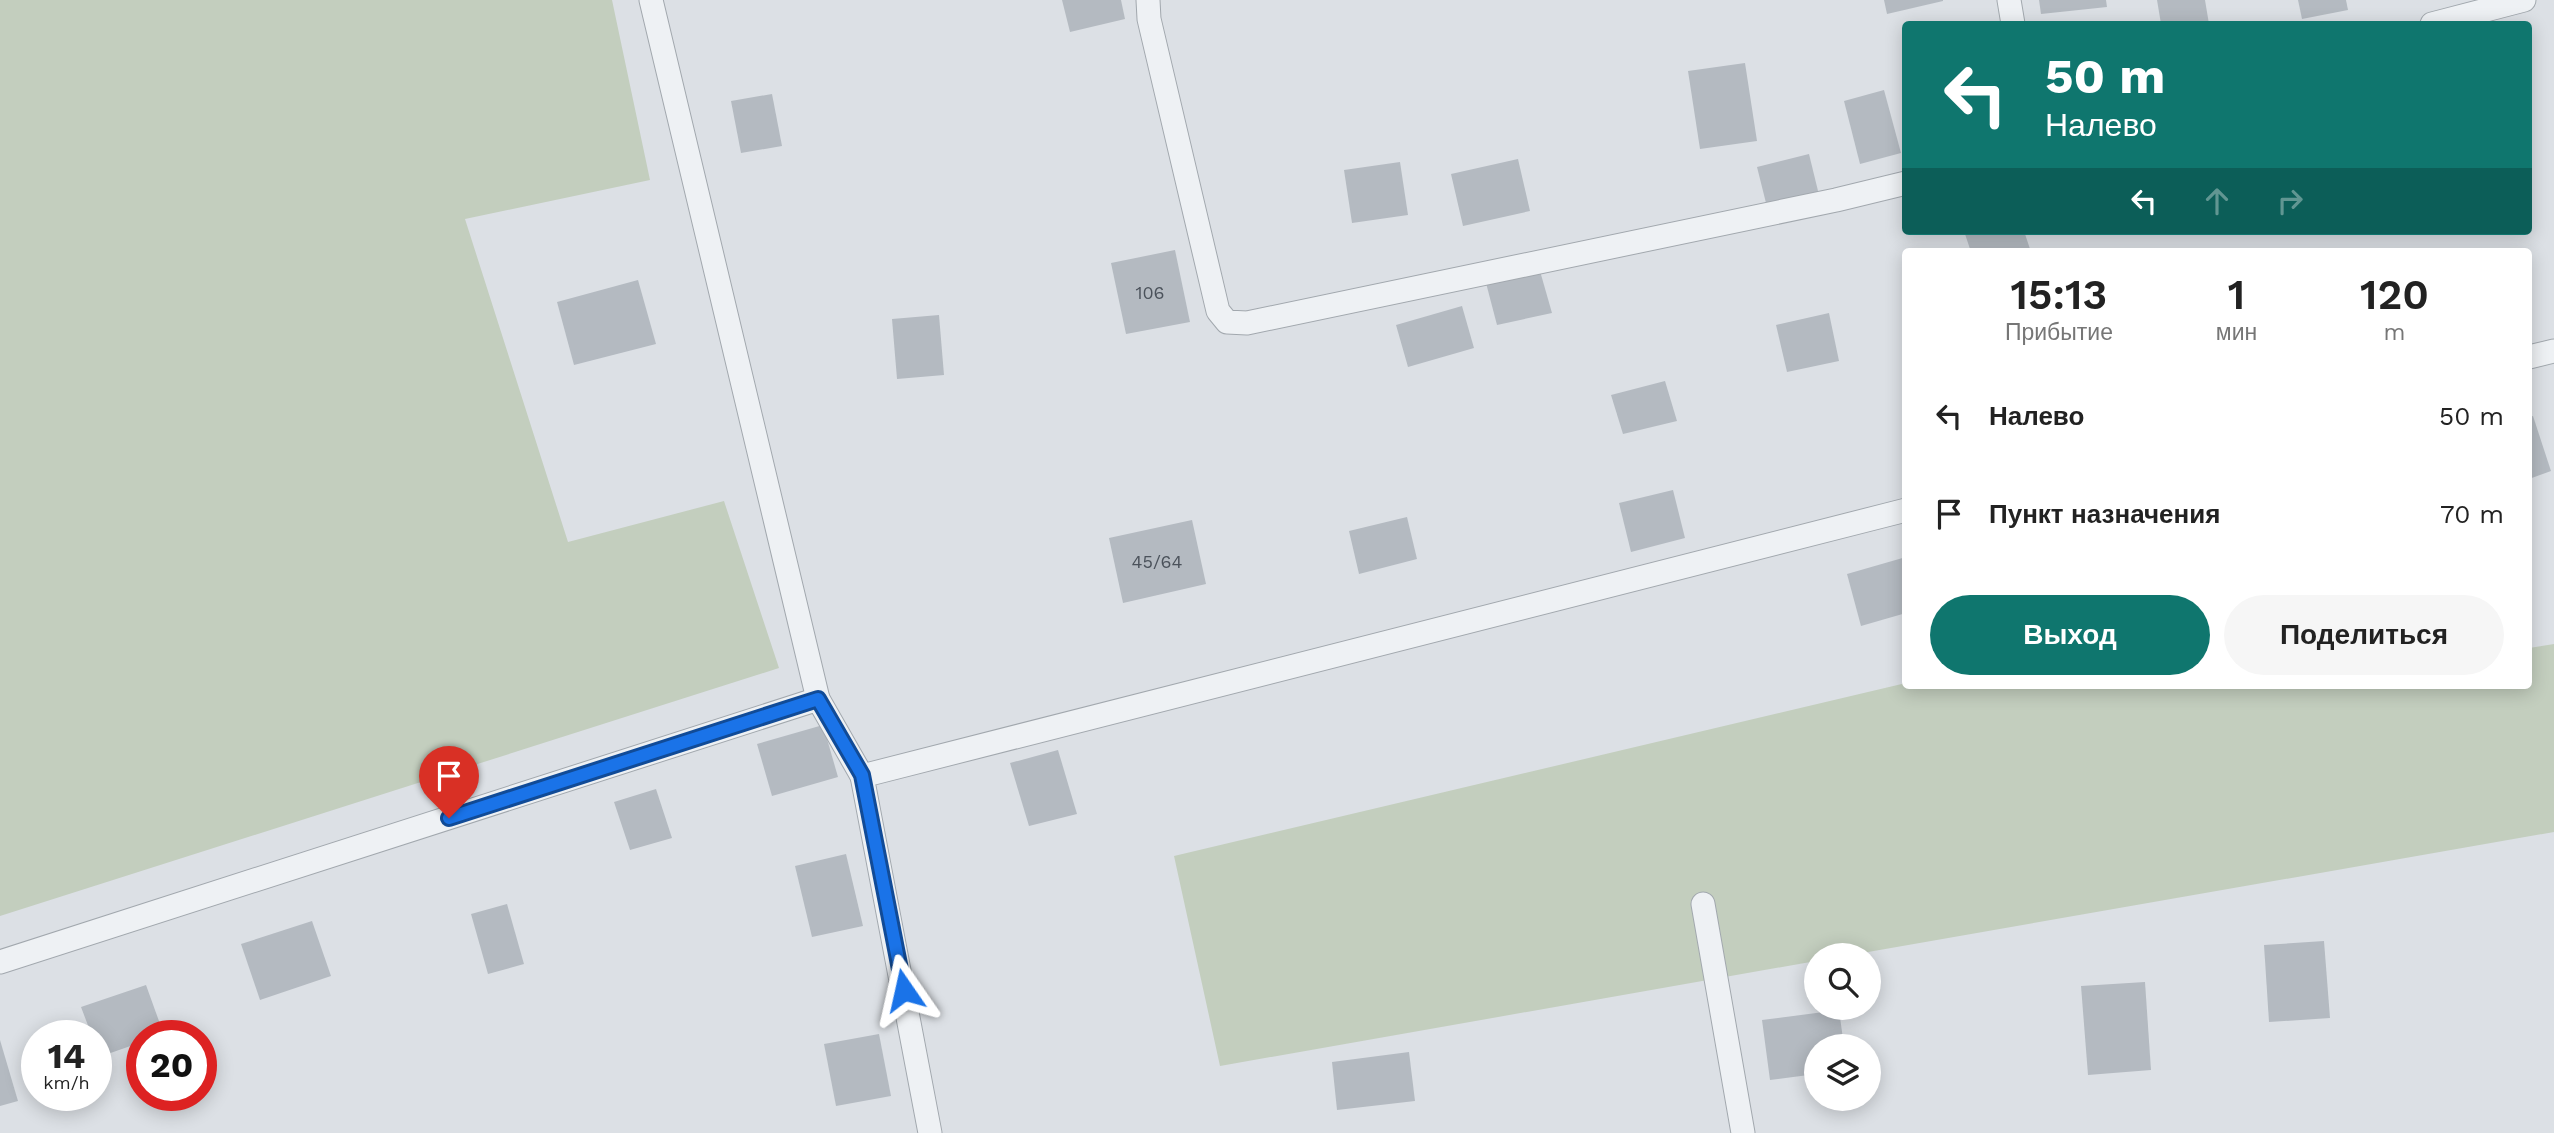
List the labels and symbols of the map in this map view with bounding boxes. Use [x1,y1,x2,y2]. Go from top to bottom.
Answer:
house number: 106 [1135,282,1165,303]
house number: 45/64 [1132,551,1182,572]
pin [419,746,479,818]
position arrow [867,953,941,1027]
speed limit sign: 20 [126,1020,217,1111]

